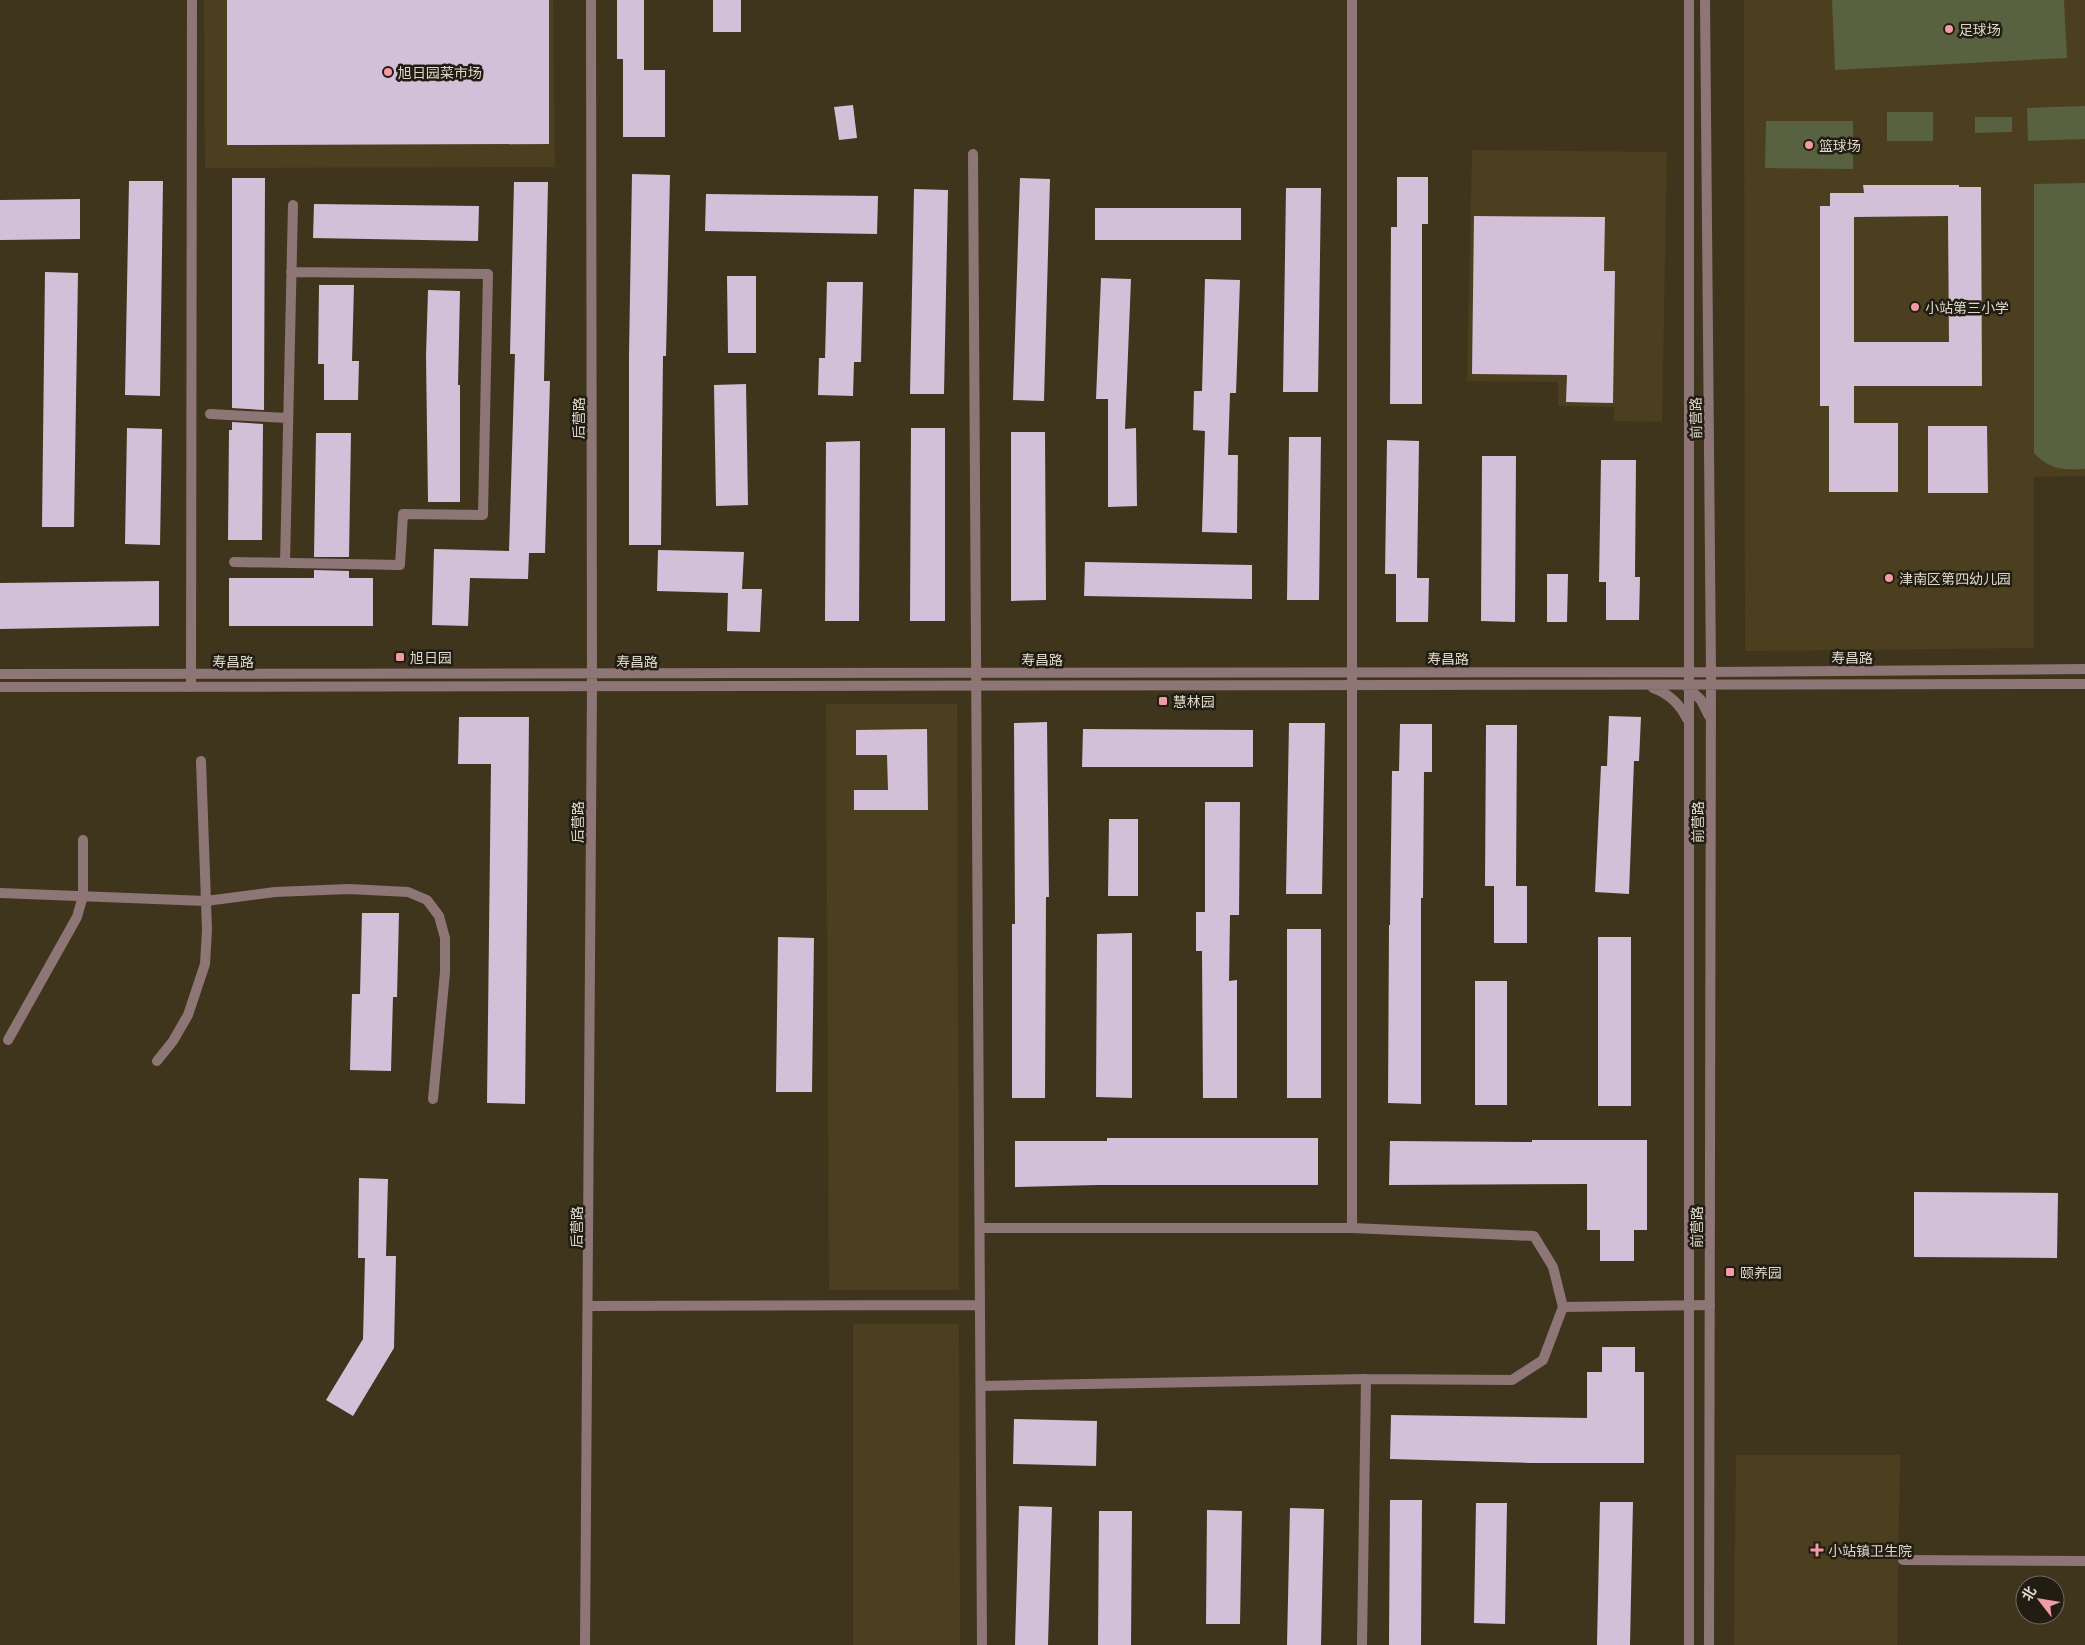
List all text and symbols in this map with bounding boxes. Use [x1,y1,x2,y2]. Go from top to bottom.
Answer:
place label: 足球场 [1959,19,2001,39]
marker: 足球场 [1943,23,1955,35]
place label: 旭日园菜市场 [398,62,482,82]
marker: 旭日园菜市场 [382,66,394,78]
place label: 篮球场 [1819,135,1861,155]
marker: 篮球场 [1803,139,1815,151]
place label: 小站第三小学 [1925,297,2009,317]
marker: 小站第三小学 [1909,301,1921,313]
street label: 后营路 [568,397,588,439]
street label: 前营路 [1685,397,1705,439]
place label: 津南区第四幼儿园 [1899,568,2011,588]
marker: 津南区第四幼儿园 [1883,572,1895,584]
place label: 旭日园 [410,647,452,667]
street label: 寿昌路 [1831,647,1873,667]
street label: 寿昌路 [1427,648,1469,668]
street label: 寿昌路 [1021,649,1063,669]
street label: 寿昌路 [212,651,254,671]
marker: 旭日园 [394,651,406,663]
street label: 寿昌路 [616,651,658,671]
place label: 慧林园 [1173,691,1215,711]
marker: 慧林园 [1157,695,1169,707]
street label: 后营路 [567,801,587,843]
street label: 前营路 [1687,801,1707,843]
street label: 后营路 [566,1206,586,1248]
street label: 前营路 [1686,1206,1706,1248]
place label: 颐养园 [1740,1262,1782,1282]
marker: 颐养园 [1724,1266,1736,1278]
place label: 小站镇卫生院 [1828,1540,1912,1560]
marker: 小站镇卫生院 [1810,1543,1824,1557]
north arrow [2015,1575,2065,1625]
text: 北 [2016,1582,2040,1604]

